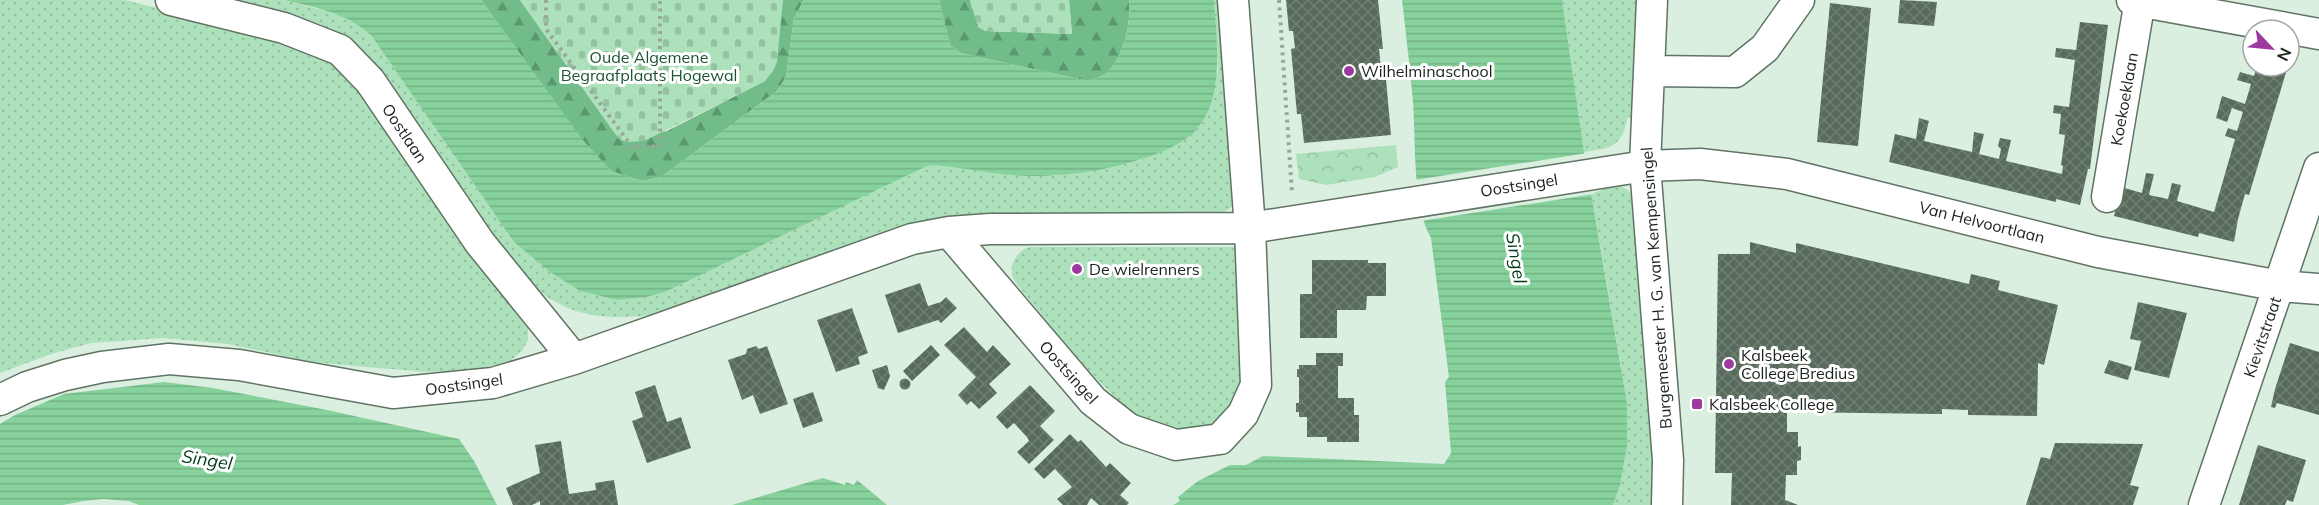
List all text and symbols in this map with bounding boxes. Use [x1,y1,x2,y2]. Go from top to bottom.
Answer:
north arrow [2241,18,2301,78]
text: N [2273,45,2296,64]
park label: Oude Algemene Begraafplaats Hogewal [561,47,737,85]
street label: Koekoeklaan [2106,51,2142,147]
place label: Wilhelminaschool [1361,61,1492,81]
marker: Wilhelminaschool [1342,64,1356,78]
street label: Oostlaan [378,99,432,167]
street label: Burgemeester H. G. van Kempensingel [1636,146,1676,430]
street label: Oostsingel [1479,169,1559,201]
street label: Van Helvoortlaan [1917,197,2047,247]
water label: Singel [1501,231,1532,286]
place label: De wielrenners [1089,259,1200,279]
marker: De wielrenners [1070,262,1084,276]
street label: Kievitstraat [2239,293,2285,380]
street label: Oostsingel [1035,336,1103,408]
place label: Kalsbeek College Bredius [1741,345,1855,383]
marker: Kalsbeek College Bredius [1722,357,1736,371]
street label: Oostsingel [424,369,504,399]
place label: Kalsbeek College [1709,394,1834,414]
marker: Kalsbeek College [1690,397,1704,411]
water label: Singel [180,444,235,475]

